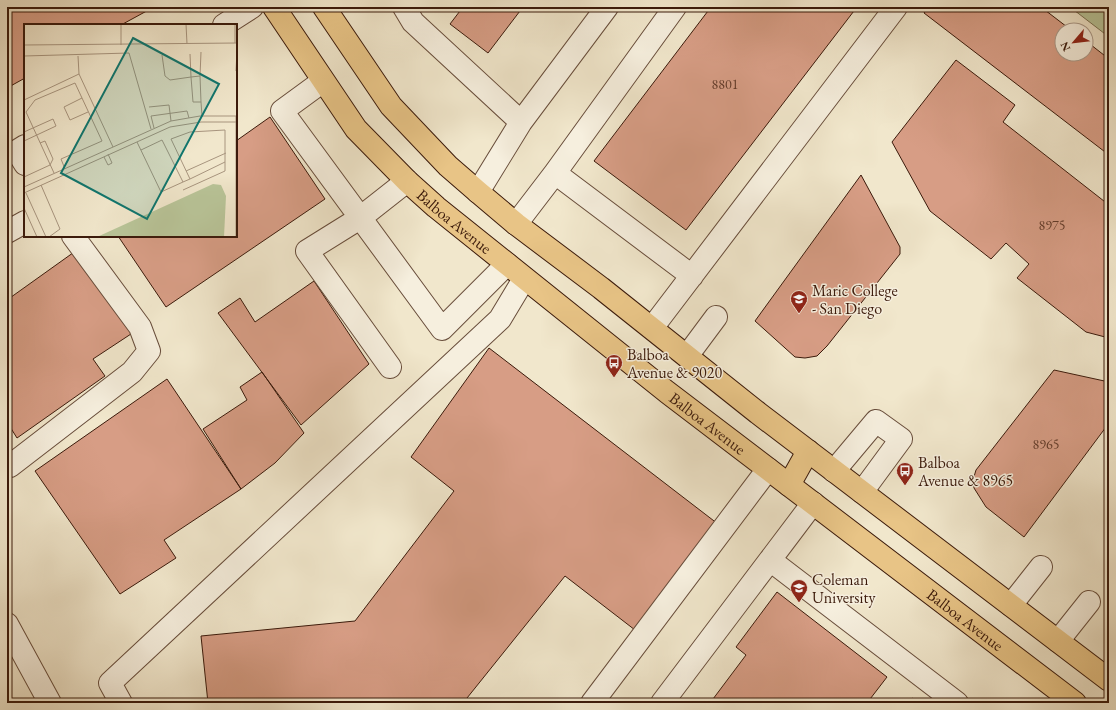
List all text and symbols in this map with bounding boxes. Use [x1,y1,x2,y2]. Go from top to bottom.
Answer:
north arrow [1054,22,1094,62]
inset map [24,24,237,237]
text: N [1057,39,1073,54]
house number: 8801 [712,75,738,93]
street label: Balboa Avenue [412,185,496,259]
house number: 8975 [1039,216,1065,234]
place label: Maric College - San Diego [812,280,898,319]
school or university icon: Maric College - San Diego [789,289,809,314]
place label: Balboa Avenue & 9020 [626,344,722,383]
bus stop icon: Balboa Avenue & 9020 [604,353,624,378]
street label: Balboa Avenue [665,388,750,459]
house number: 8965 [1033,435,1059,453]
place label: Balboa Avenue & 8965 [917,452,1013,491]
bus stop icon: Balboa Avenue & 8965 [895,461,915,486]
place label: Coleman University [812,569,876,608]
school or university icon: Coleman University [789,578,809,603]
street label: Balboa Avenue [923,584,1008,656]

